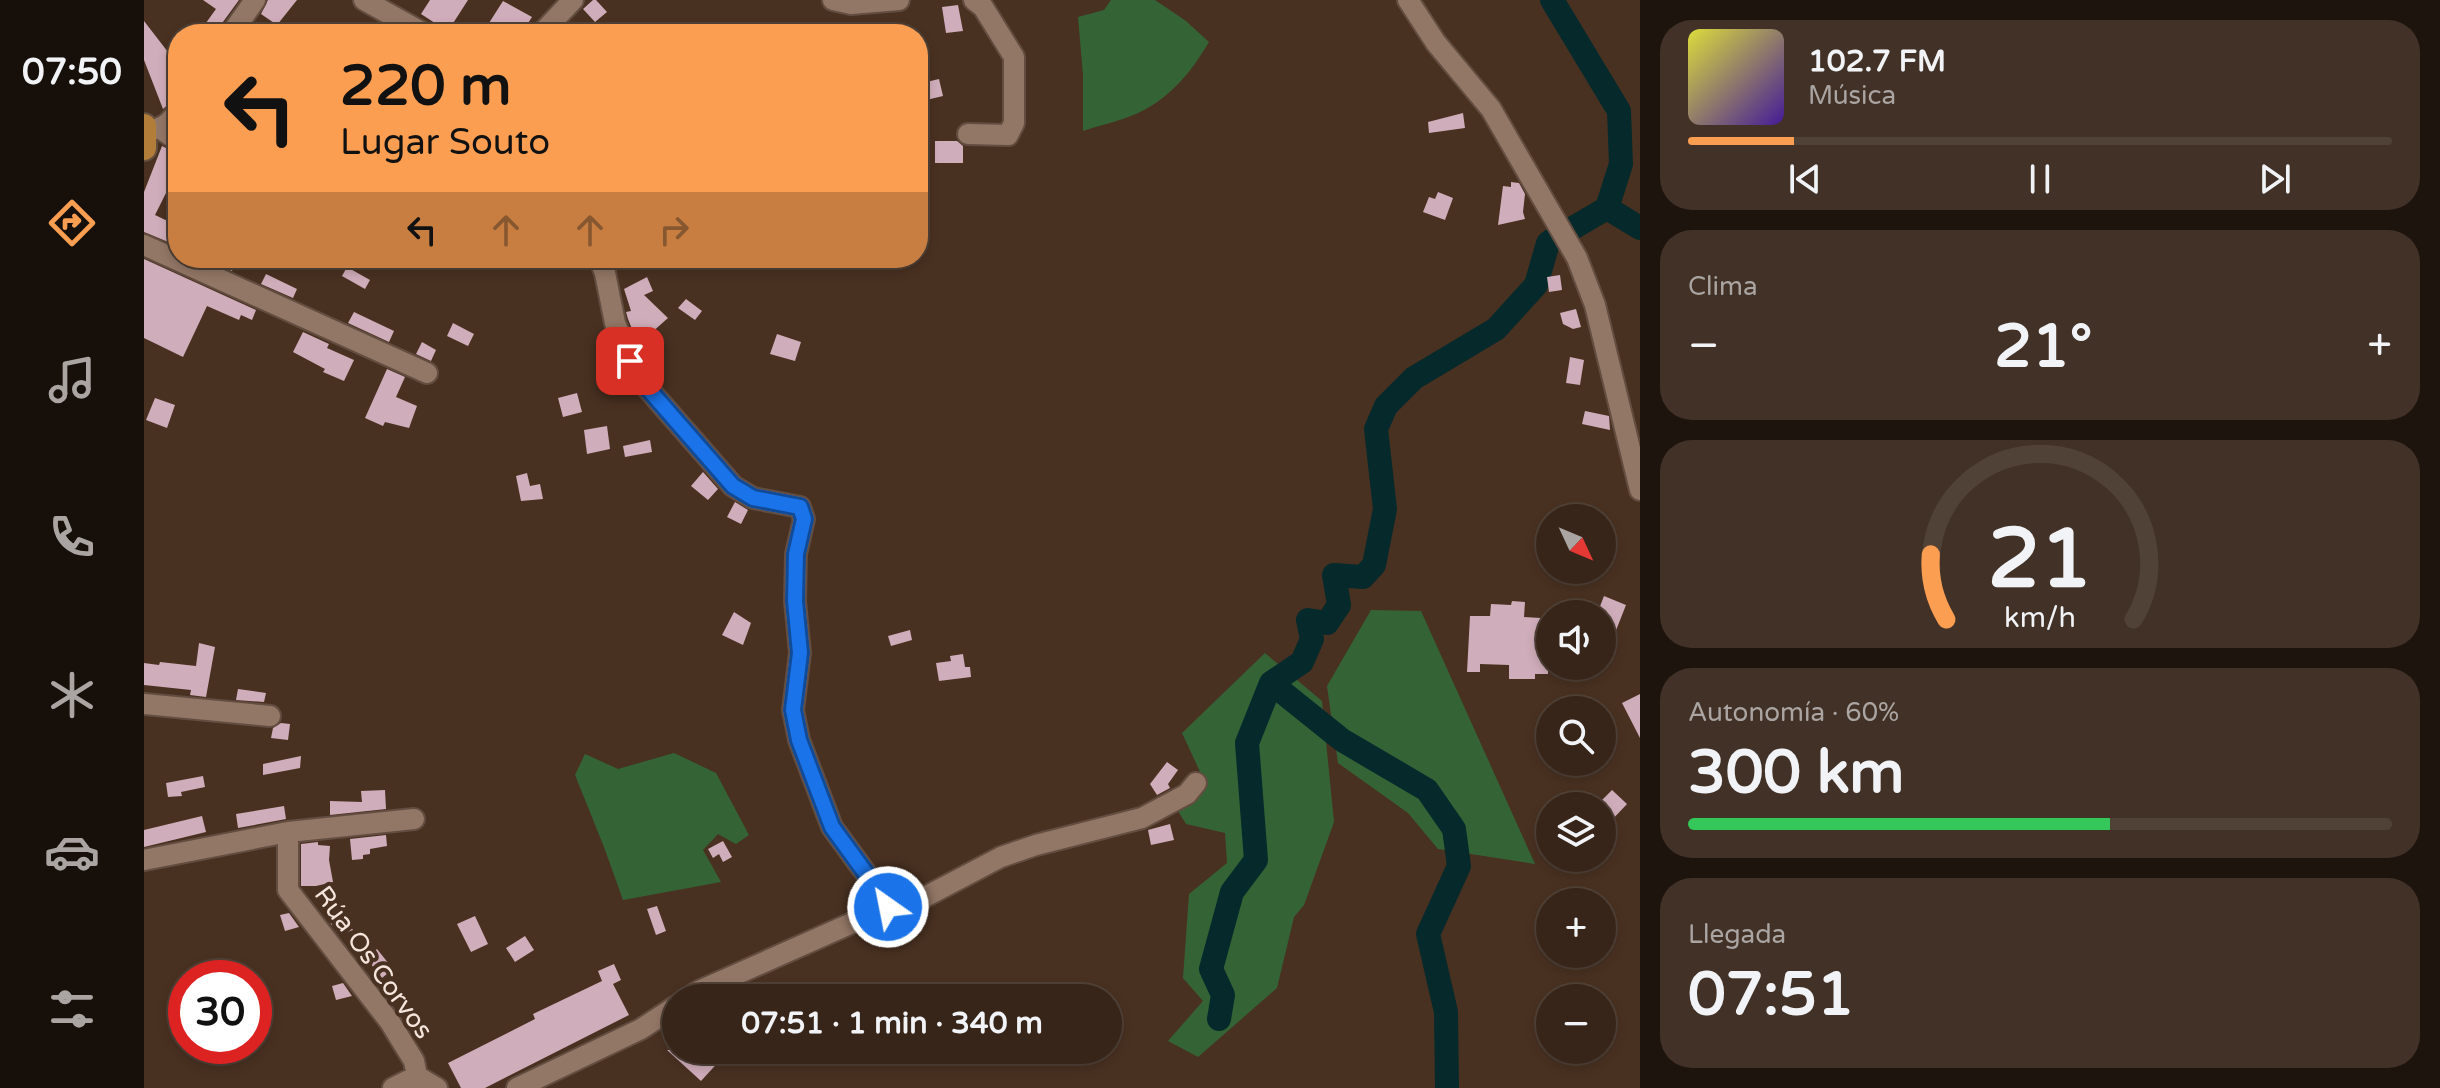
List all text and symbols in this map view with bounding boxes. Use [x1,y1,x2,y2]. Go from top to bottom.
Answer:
text: 102.7 FM [1808,43,1946,80]
text: 07:50 [22,51,122,94]
text: 220 m [340,53,511,120]
icon: left [208,56,312,160]
text: Música [1808,80,1896,111]
text: Lugar Souto [340,121,550,164]
icon: previous [1783,157,1827,201]
icon: pause [2018,157,2062,201]
icon: next [2253,157,2297,201]
icon: directions [44,195,100,251]
icon: left [400,208,444,252]
icon: ahead [484,208,528,252]
icon: ahead [568,208,612,252]
icon: right [652,208,696,252]
text: Clima [1688,271,1758,302]
text: 21° [1994,311,2092,383]
text: − [1688,320,1719,373]
text: + [2367,320,2392,373]
pin [596,327,664,395]
icon: arrive [608,339,652,383]
icon: music [44,352,100,408]
north arrow [1536,504,1616,584]
map controls [1536,504,1616,1064]
icon: phone [44,509,100,565]
text: 21 [1988,510,2092,610]
button: sound [1536,600,1616,680]
text: km/h [2004,601,2076,635]
icon: climate [44,667,100,723]
button: search [1536,696,1616,776]
text: Autonomía · 60% [1688,697,1899,728]
text: 300 km [1688,737,1904,809]
button: layers [1536,792,1616,872]
icon: car [44,824,100,880]
position arrow [846,865,930,949]
street label: Rúa Os Corvos [308,880,439,1045]
button: + [1536,888,1616,968]
text: Llegada [1688,919,1786,950]
text: 07:51 [1688,959,1854,1031]
speed limit sign: 30 [168,960,272,1064]
icon: filters [44,981,100,1037]
button: − [1536,984,1616,1064]
text: 07:51 · 1 min · 340 m [741,1005,1043,1042]

